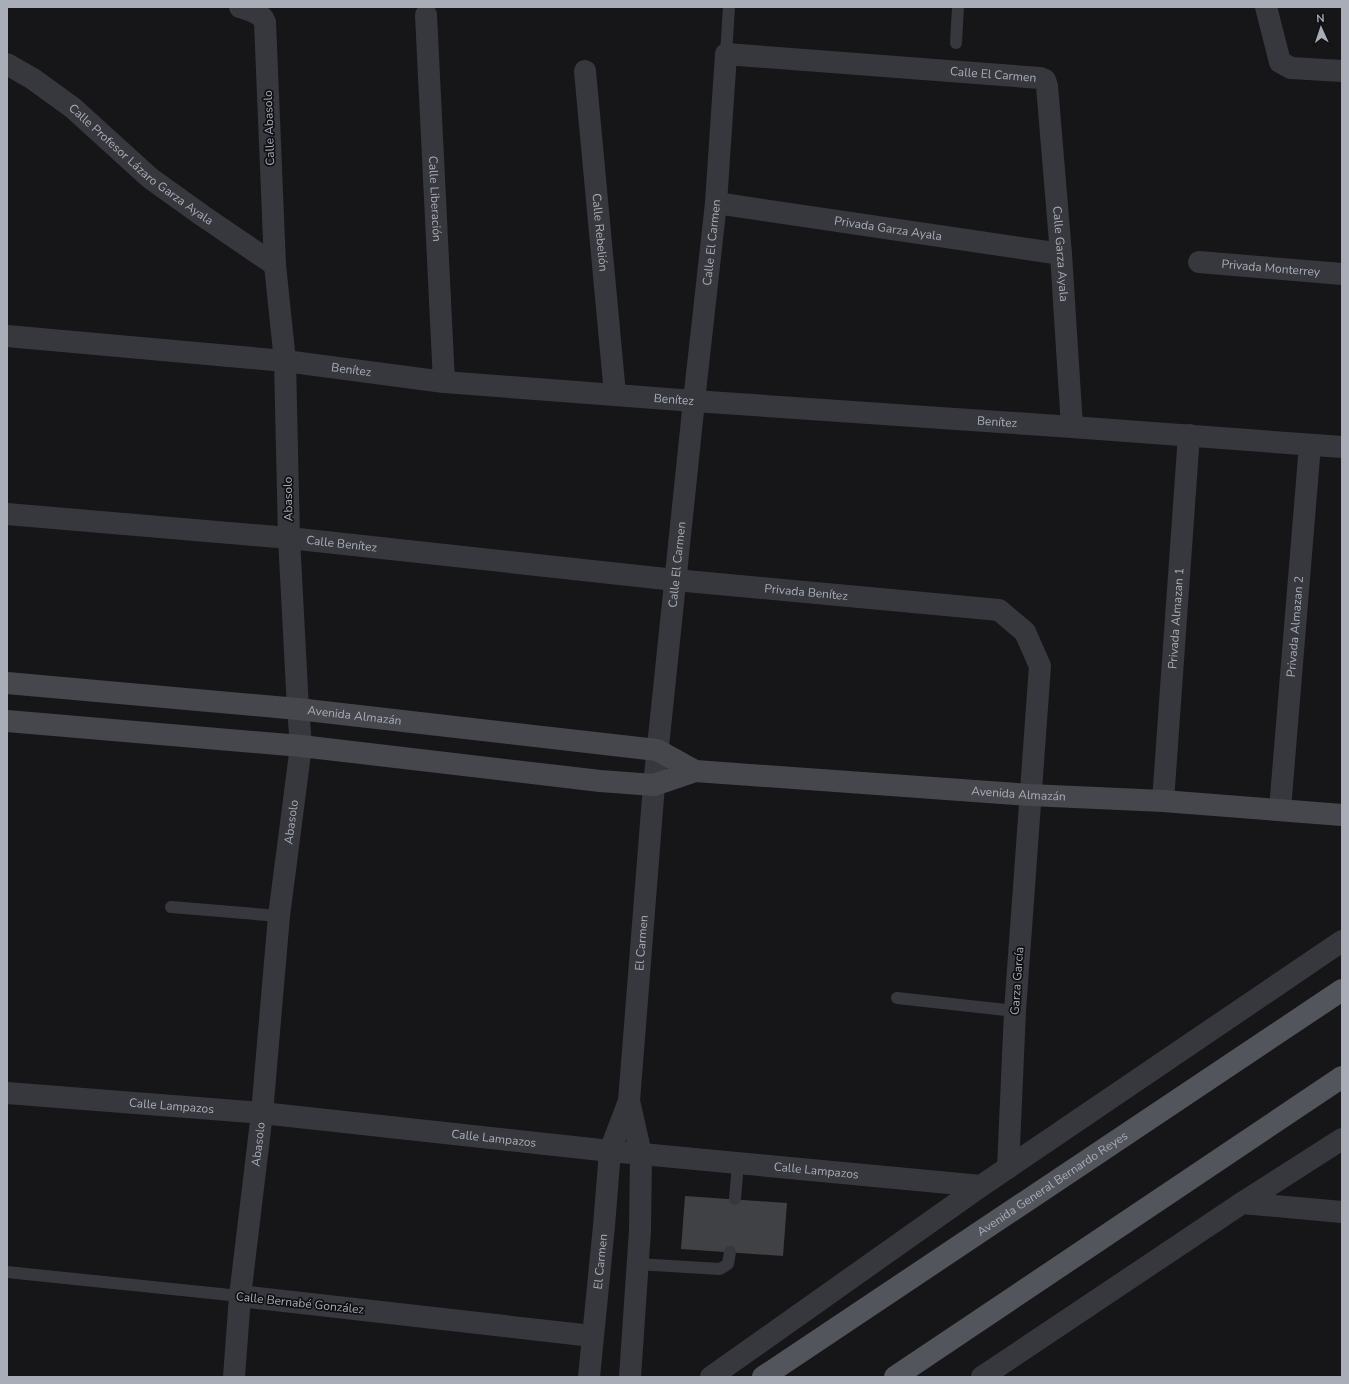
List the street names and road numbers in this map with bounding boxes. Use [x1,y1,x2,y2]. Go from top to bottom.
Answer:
street label: Calle El Carmen [949,63,1037,86]
street label: Calle Abasolo [260,90,278,166]
street label: Calle Profesor Lázaro Garza Ayala [65,100,217,229]
street label: Calle Liberación [425,155,445,242]
street label: Calle Rebelión [588,193,612,272]
street label: Calle El Carmen [699,199,724,286]
street label: Calle Garza Ayala [1049,205,1072,302]
street label: Privada Garza Ayala [833,213,943,244]
street label: Privada Monterrey [1221,256,1321,280]
street label: Benítez [330,359,373,380]
street label: Benítez [653,390,695,409]
street label: Benítez [976,412,1018,431]
street label: Abasolo [280,476,296,521]
street label: Calle El Carmen [665,521,689,609]
street label: Calle Benítez [306,532,378,556]
street label: Privada Almazan 1 [1164,567,1188,670]
street label: Privada Almazan 2 [1283,575,1307,678]
street label: Privada Benítez [764,580,849,604]
street label: Avenida Almazán [307,702,402,729]
street label: Avenida Almazán [971,783,1066,805]
street label: Abasolo [280,799,302,845]
street label: El Carmen [631,915,652,971]
street label: Garza García [1007,946,1027,1016]
street label: Calle Lampazos [128,1095,215,1117]
street label: Abasolo [248,1121,269,1167]
street label: Calle Lampazos [451,1126,537,1151]
street label: Avenida General Bernardo Reyes [974,1127,1131,1240]
street label: Calle Lampazos [773,1158,860,1182]
street label: El Carmen [590,1233,611,1290]
street label: Calle Bernabé González [235,1288,365,1318]

